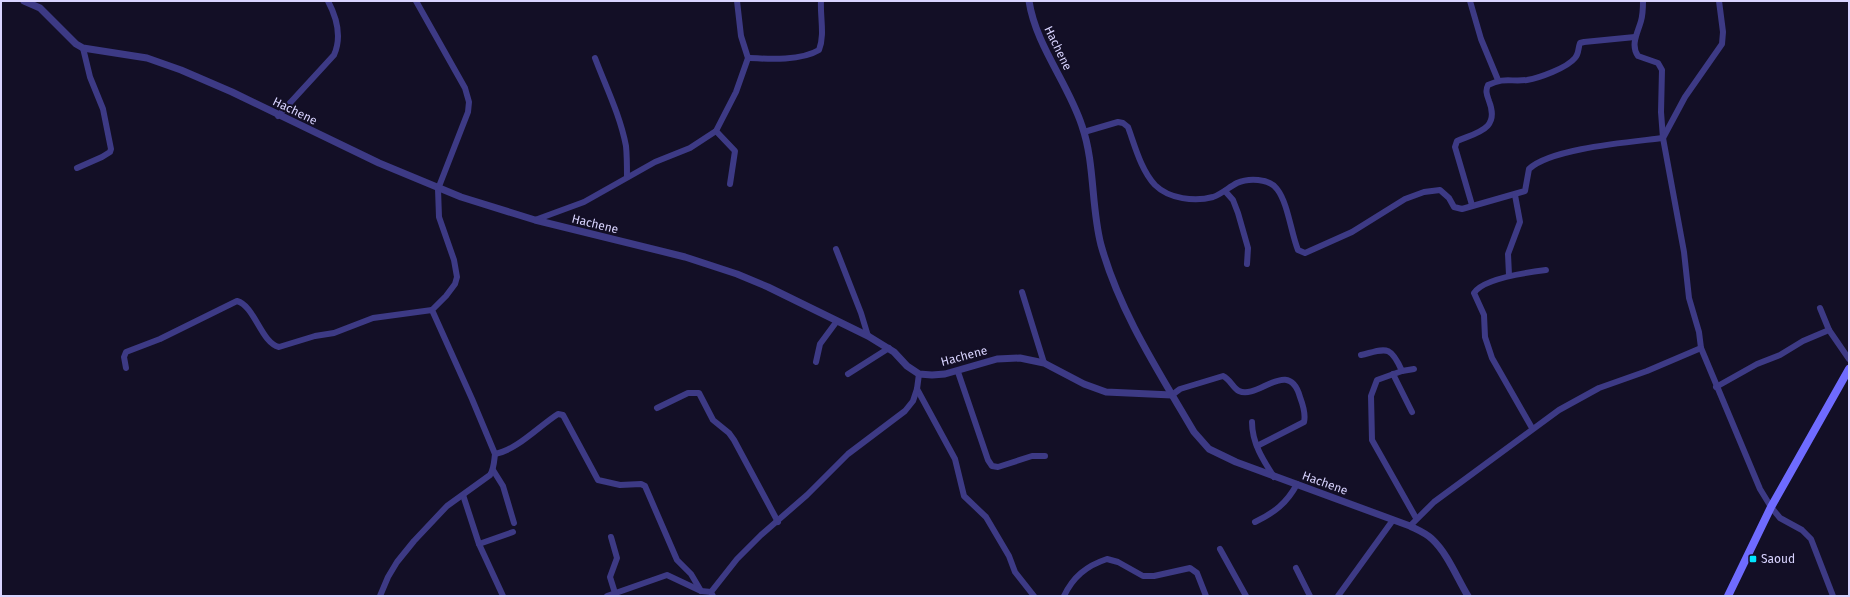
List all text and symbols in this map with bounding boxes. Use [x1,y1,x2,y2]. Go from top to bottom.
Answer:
street label: Hachene [1041,24,1075,72]
street label: Hachene [271,94,319,128]
street label: Hachene [570,211,620,237]
street label: Hachene [939,343,989,369]
street label: Hachene [1300,468,1350,498]
place label: Saoud [1761,552,1795,566]
marker: Saoud [1748,554,1758,564]

